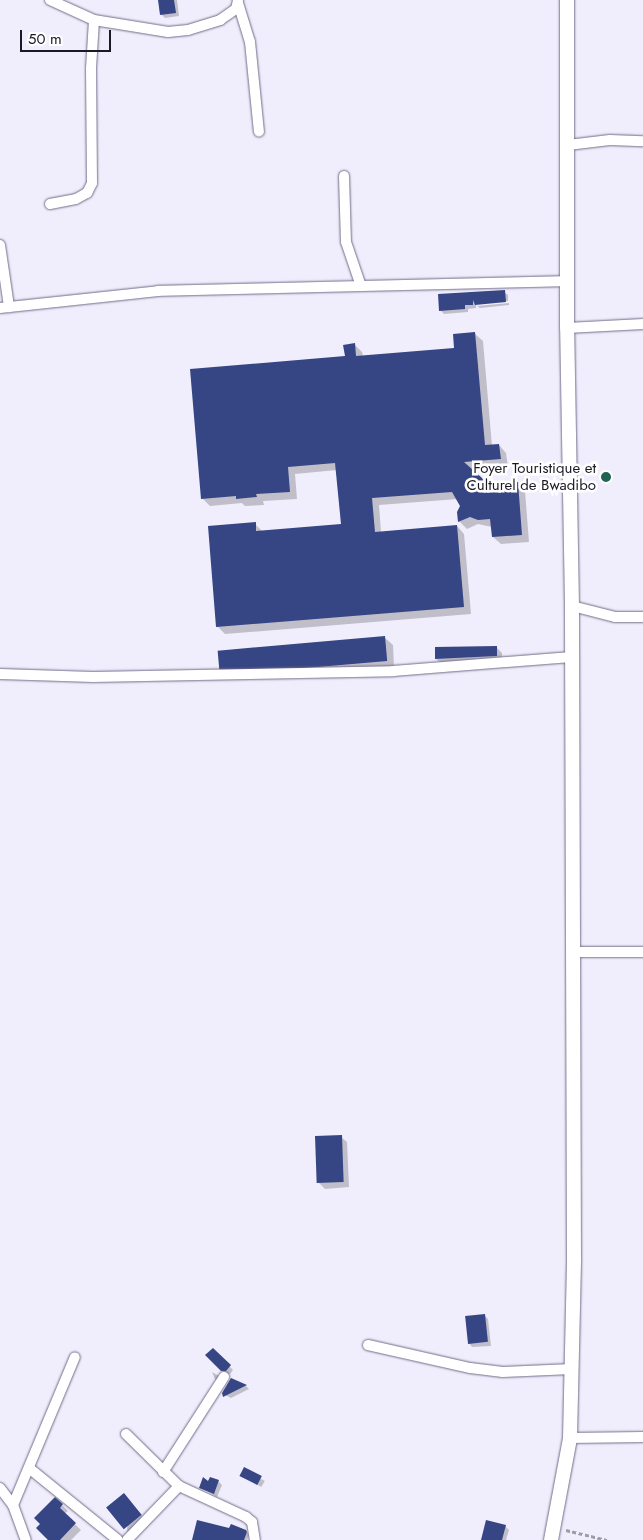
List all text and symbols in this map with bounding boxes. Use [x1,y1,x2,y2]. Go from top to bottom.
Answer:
scale bar [22,20,114,52]
text: 50 m [28,28,62,50]
place label: Foyer Touristique et Culturel de Bwadibo [467,459,596,494]
marker: Foyer Touristique et Culturel de Bwadibo [600,471,612,483]

